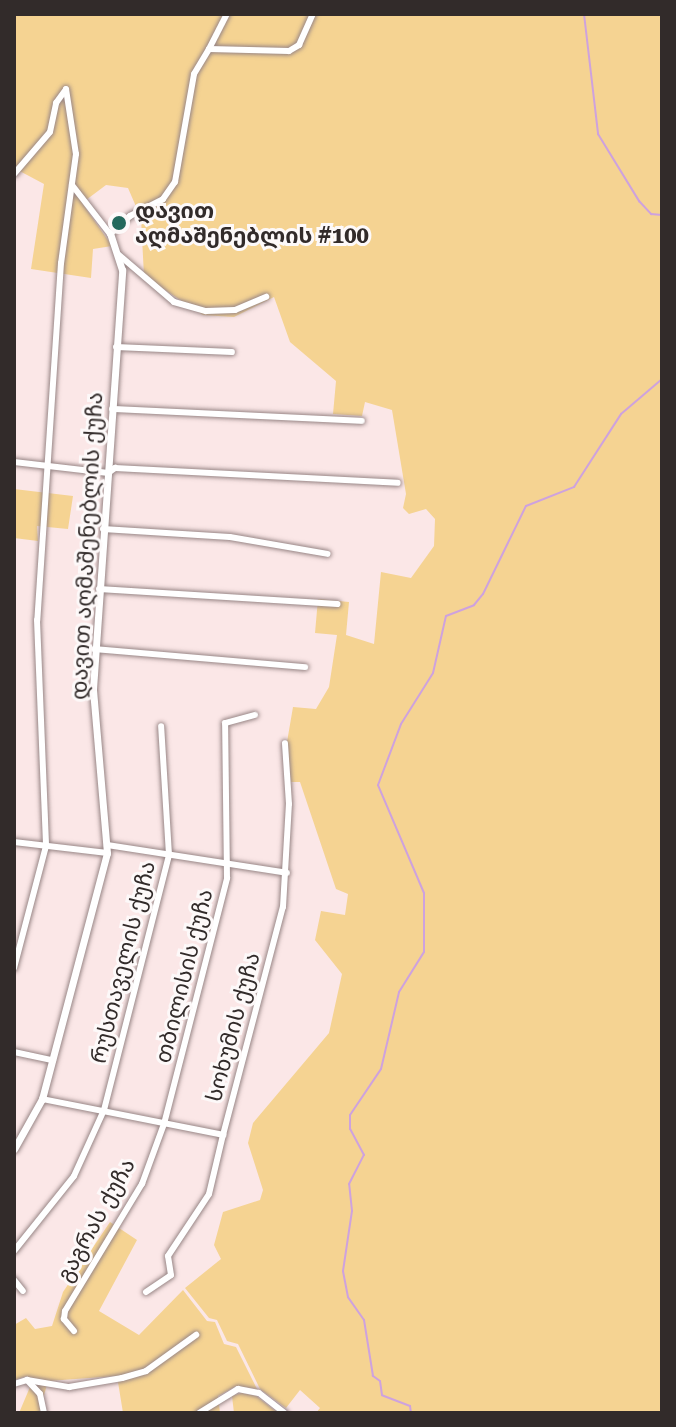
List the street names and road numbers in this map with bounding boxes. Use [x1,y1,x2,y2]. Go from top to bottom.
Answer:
street label: დავით აღმაშენებლის ქუჩა [66,391,108,701]
street label: რუსთაველის ქუჩა [85,858,161,1066]
street label: თბილისის ქუჩა [150,886,218,1066]
street label: სოხუმის ქუჩა [200,949,266,1105]
street label: გაგრას ქუჩა [51,1154,141,1286]

